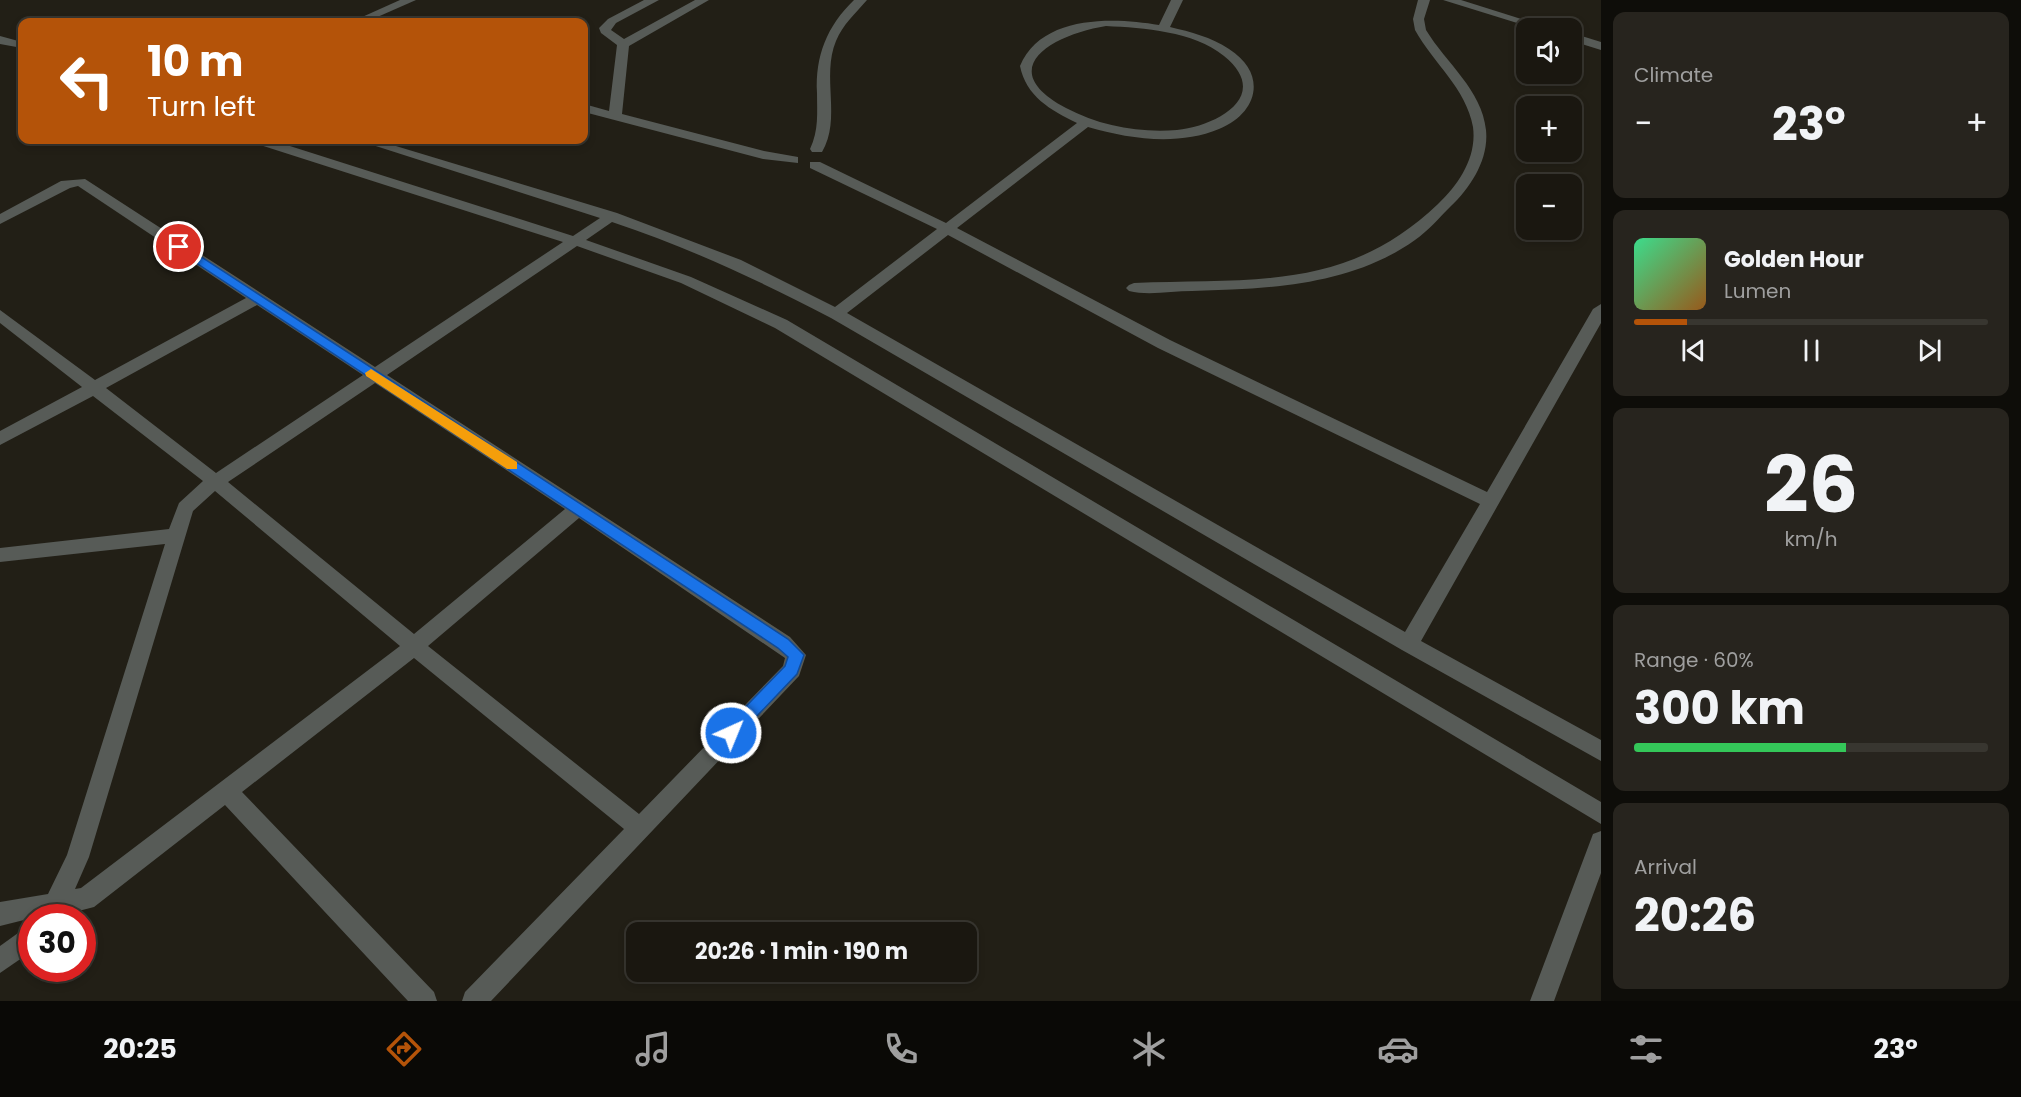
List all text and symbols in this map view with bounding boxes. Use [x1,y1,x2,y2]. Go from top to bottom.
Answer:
map controls [1516,18,1582,240]
button: sound [1516,18,1582,84]
text: 10 m [147,32,244,91]
icon: left [48,42,126,120]
text: Climate [1634,61,1713,89]
text: Turn left [147,88,256,125]
text: 23° [1772,93,1846,156]
button: + [1516,96,1582,162]
text: − [1634,100,1652,147]
text: + [1965,100,1988,147]
button: − [1516,174,1582,240]
pin [153,221,204,272]
icon: arrive [162,230,195,263]
text: Golden Hour [1724,244,1864,275]
text: Lumen [1724,277,1791,305]
icon: previous [1677,334,1710,367]
icon: pause [1795,334,1828,367]
icon: next [1913,334,1946,367]
text: 26 [1764,430,1858,539]
text: km/h [1784,525,1838,553]
text: Range · 60% [1634,646,1754,674]
text: 300 km [1634,677,1805,740]
position arrow [699,701,763,765]
text: Arrival [1634,853,1697,881]
text: 20:26 [1634,884,1756,947]
speed limit sign: 30 [18,904,96,982]
text: 20:26 · 1 min · 190 m [695,936,908,967]
icon: directions [383,1028,425,1070]
icon: music [632,1028,674,1070]
icon: phone [880,1028,922,1070]
icon: climate [1128,1028,1170,1070]
icon: car [1377,1028,1419,1070]
icon: filters [1625,1028,1667,1070]
text: 20:25 [103,1030,177,1067]
text: 23° [1873,1030,1918,1067]

